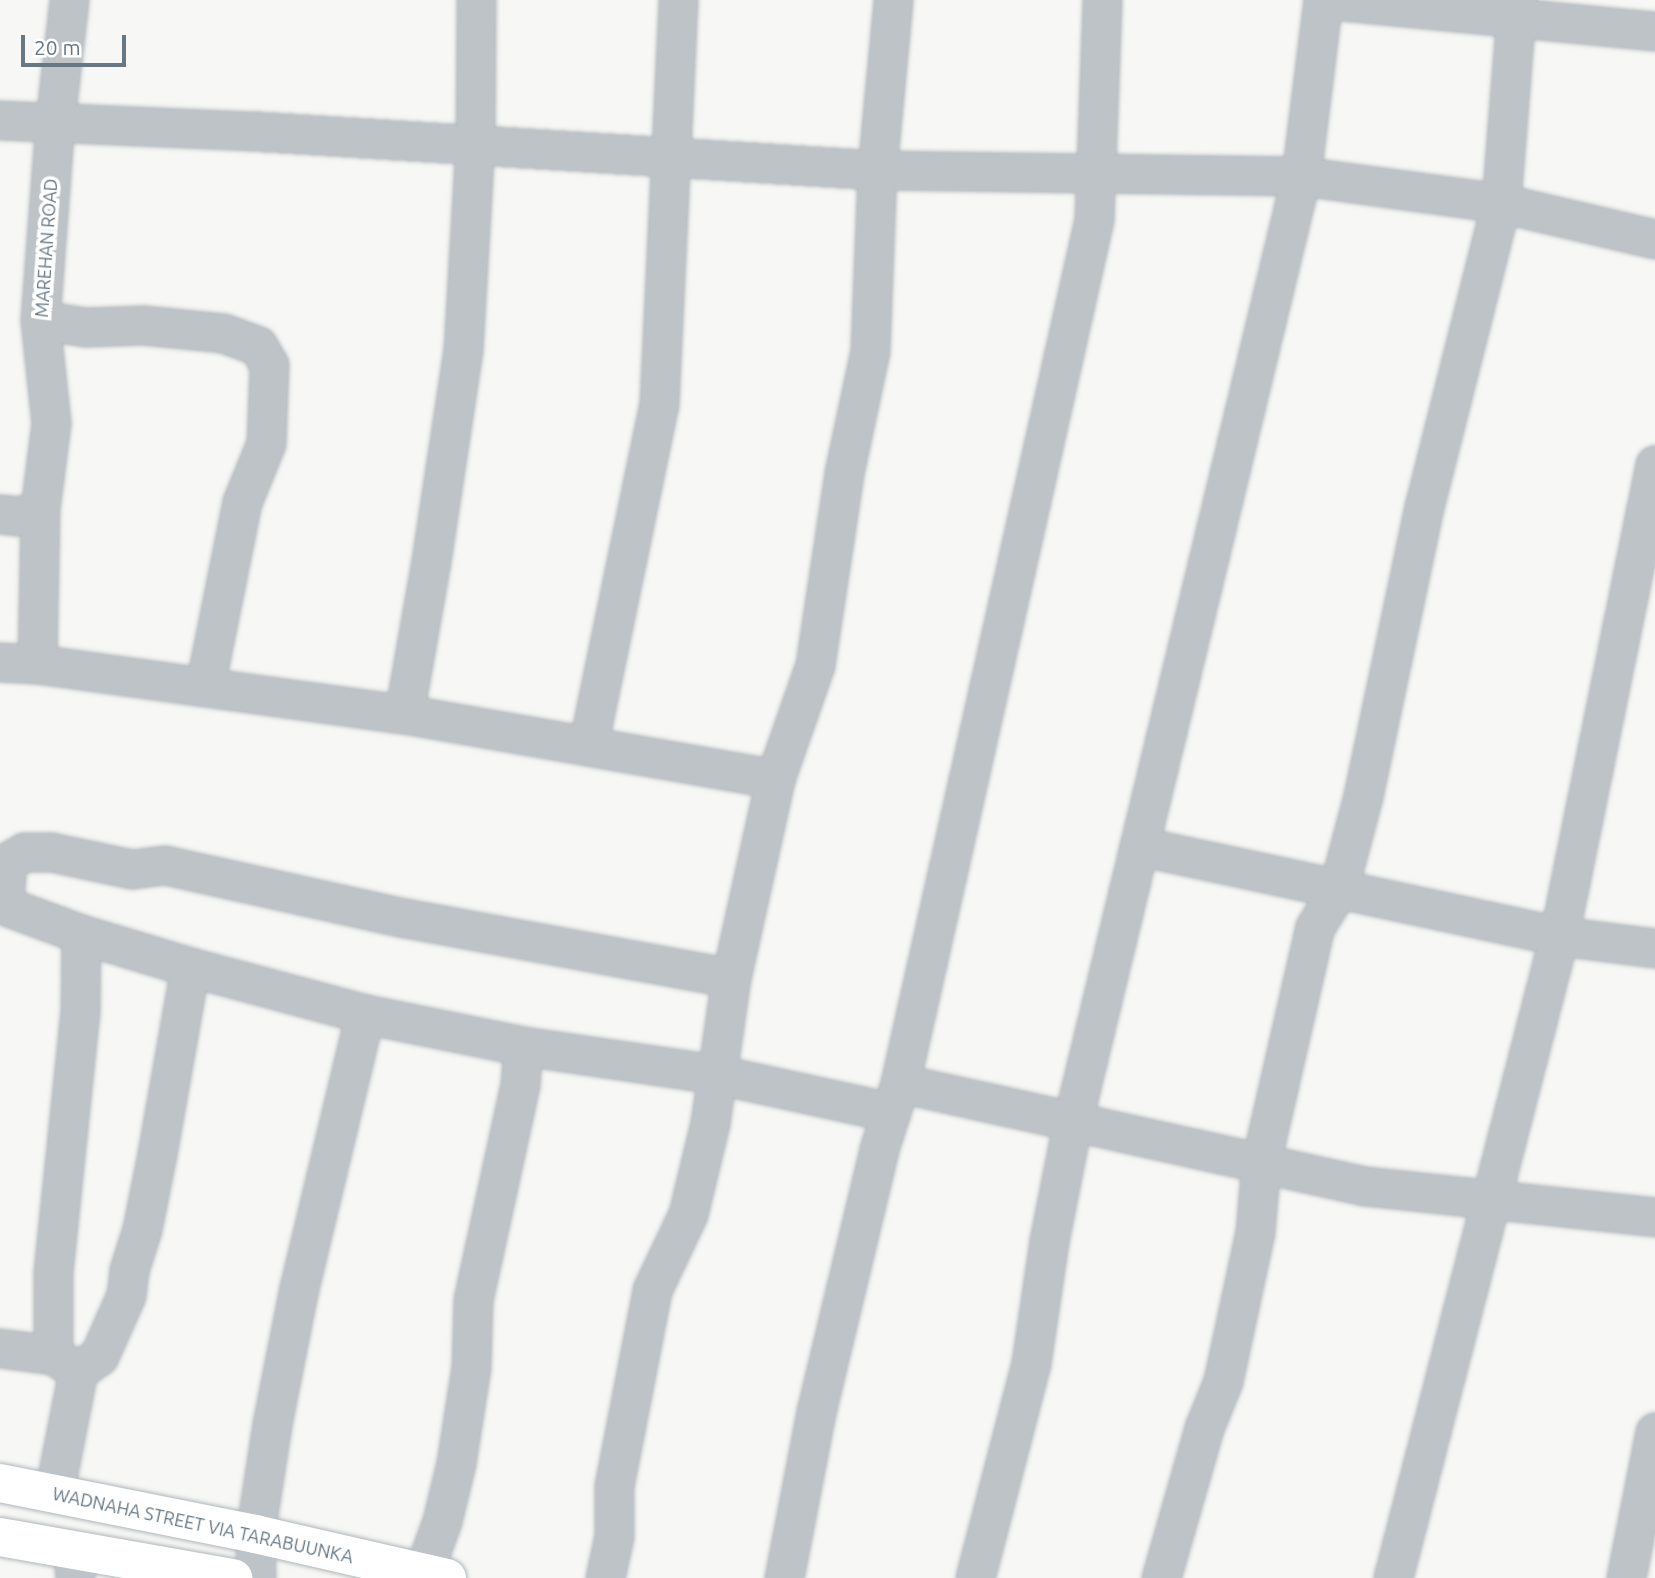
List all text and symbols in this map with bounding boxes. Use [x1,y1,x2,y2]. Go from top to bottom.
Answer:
scale bar [24,21,130,65]
text: 20 m [34,35,81,59]
street label: MAREHAN ROAD [30,178,62,318]
street label: WADNAHA STREET VIA TARABUUNKA [51,1483,355,1567]

